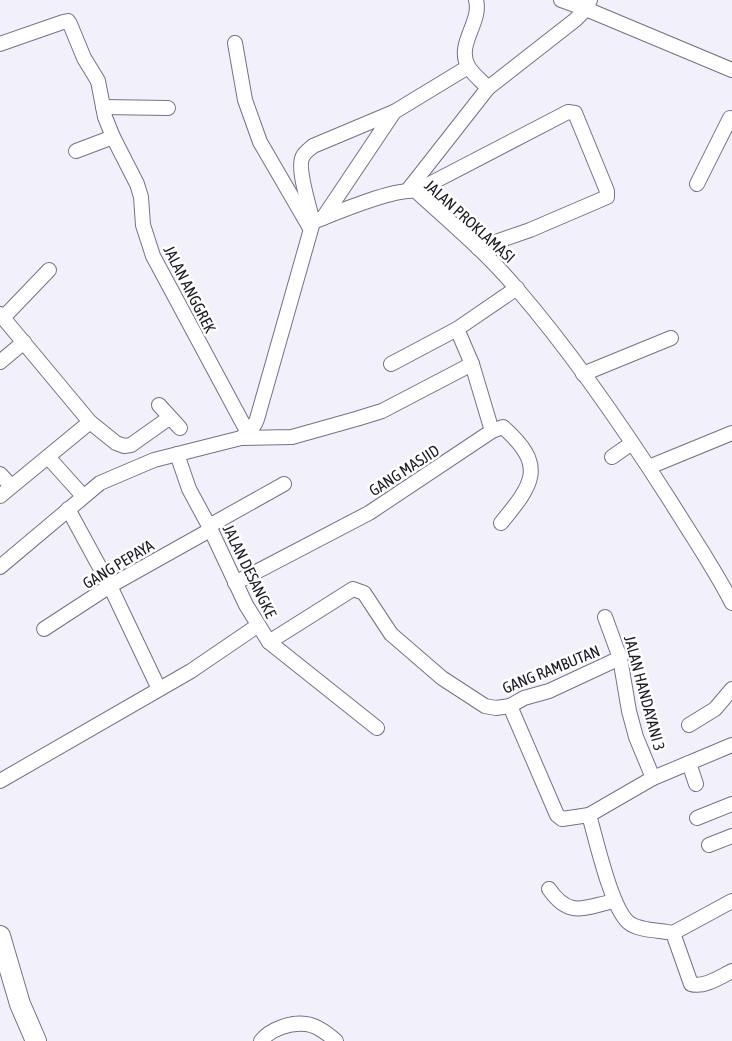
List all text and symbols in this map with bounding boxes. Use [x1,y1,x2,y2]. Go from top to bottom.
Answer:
street label: JALAN PROKLAMASI [421,176,519,266]
street label: JALAN ANGGREK [160,242,220,336]
street label: GANG MASJID [366,441,442,499]
street label: JALAN DESANGKE [220,521,280,621]
street label: GANG PEPAYA [79,536,157,592]
street label: JALAN HANDAYANI 3 [621,633,669,753]
street label: GANG RAMBUTAN [500,641,602,697]

